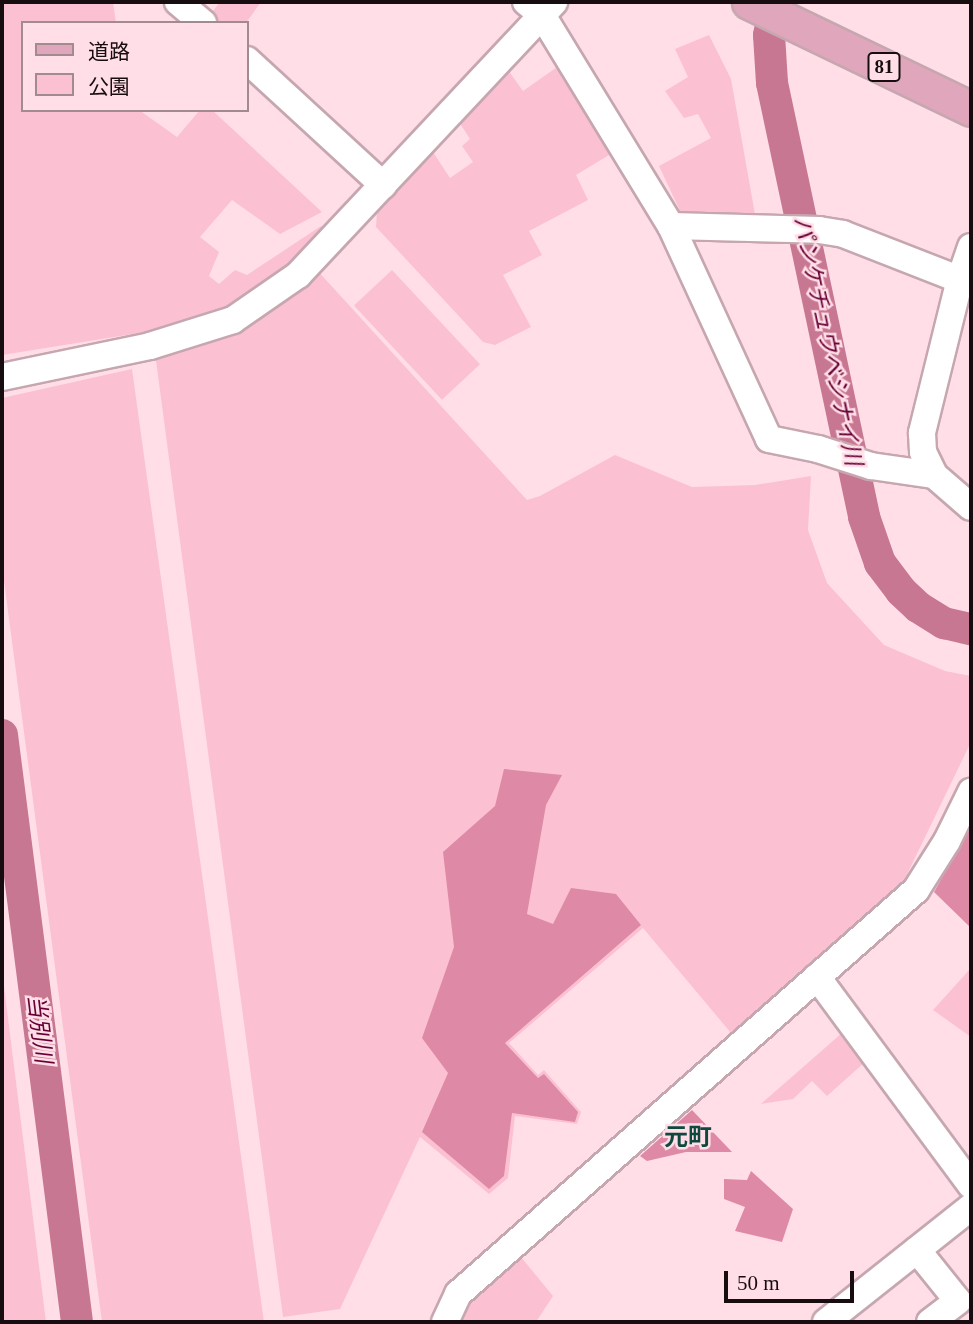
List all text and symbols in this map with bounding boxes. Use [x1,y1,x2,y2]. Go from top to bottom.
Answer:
legend [21,21,248,112]
text: 道路 [88,40,130,64]
road number: 81 [866,52,902,82]
text: 公園 [88,75,130,99]
water label: パンケチュウベシナイ川 [787,214,867,468]
water label: 当別川 [21,993,57,1065]
district label: 元町 [664,1124,712,1152]
scale bar [728,1258,858,1302]
text: 50 m [737,1271,780,1295]

